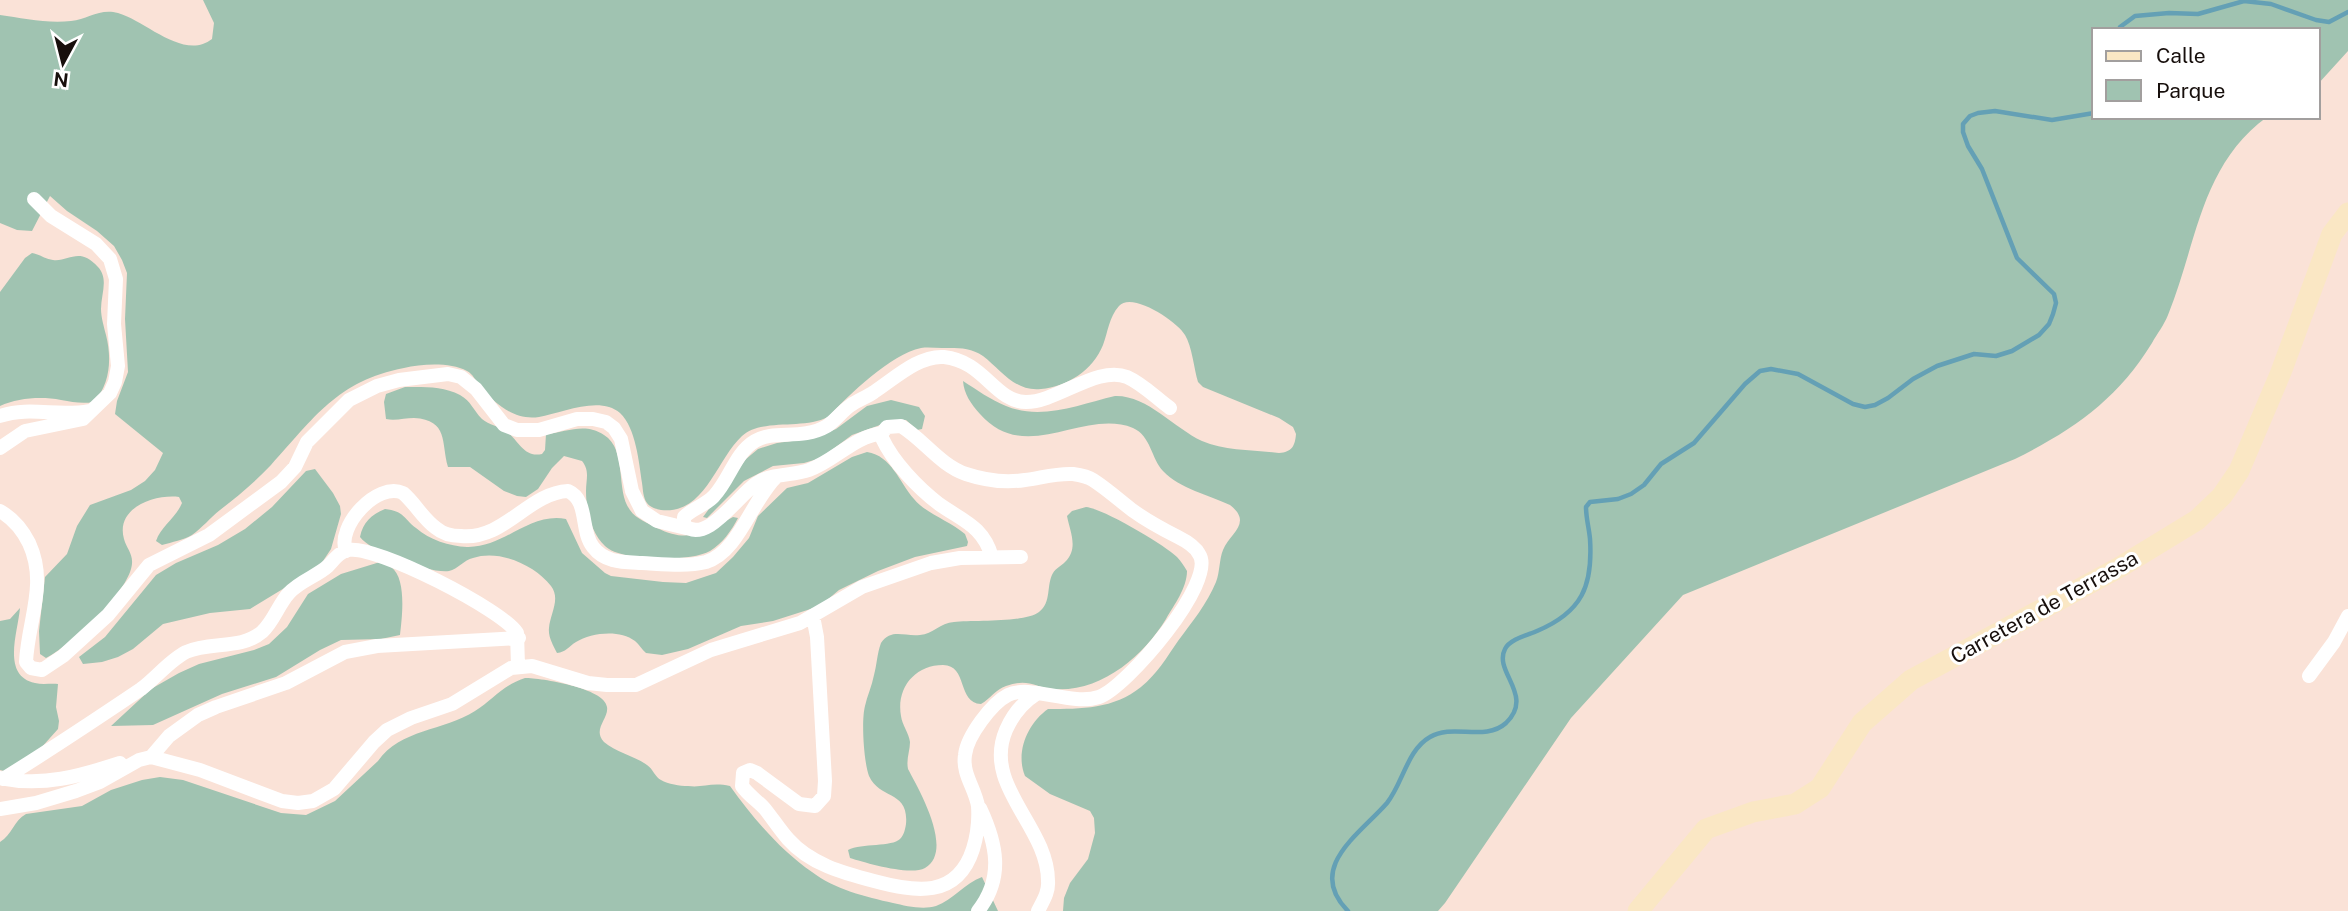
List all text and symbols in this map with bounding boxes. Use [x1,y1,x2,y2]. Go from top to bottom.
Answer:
north arrow [28,28,98,98]
legend [2092,28,2320,119]
text: Calle [2156,43,2206,68]
text: N [52,68,70,92]
text: Parque [2156,78,2225,103]
street label: Carretera de Terrassa [1946,545,2142,669]

